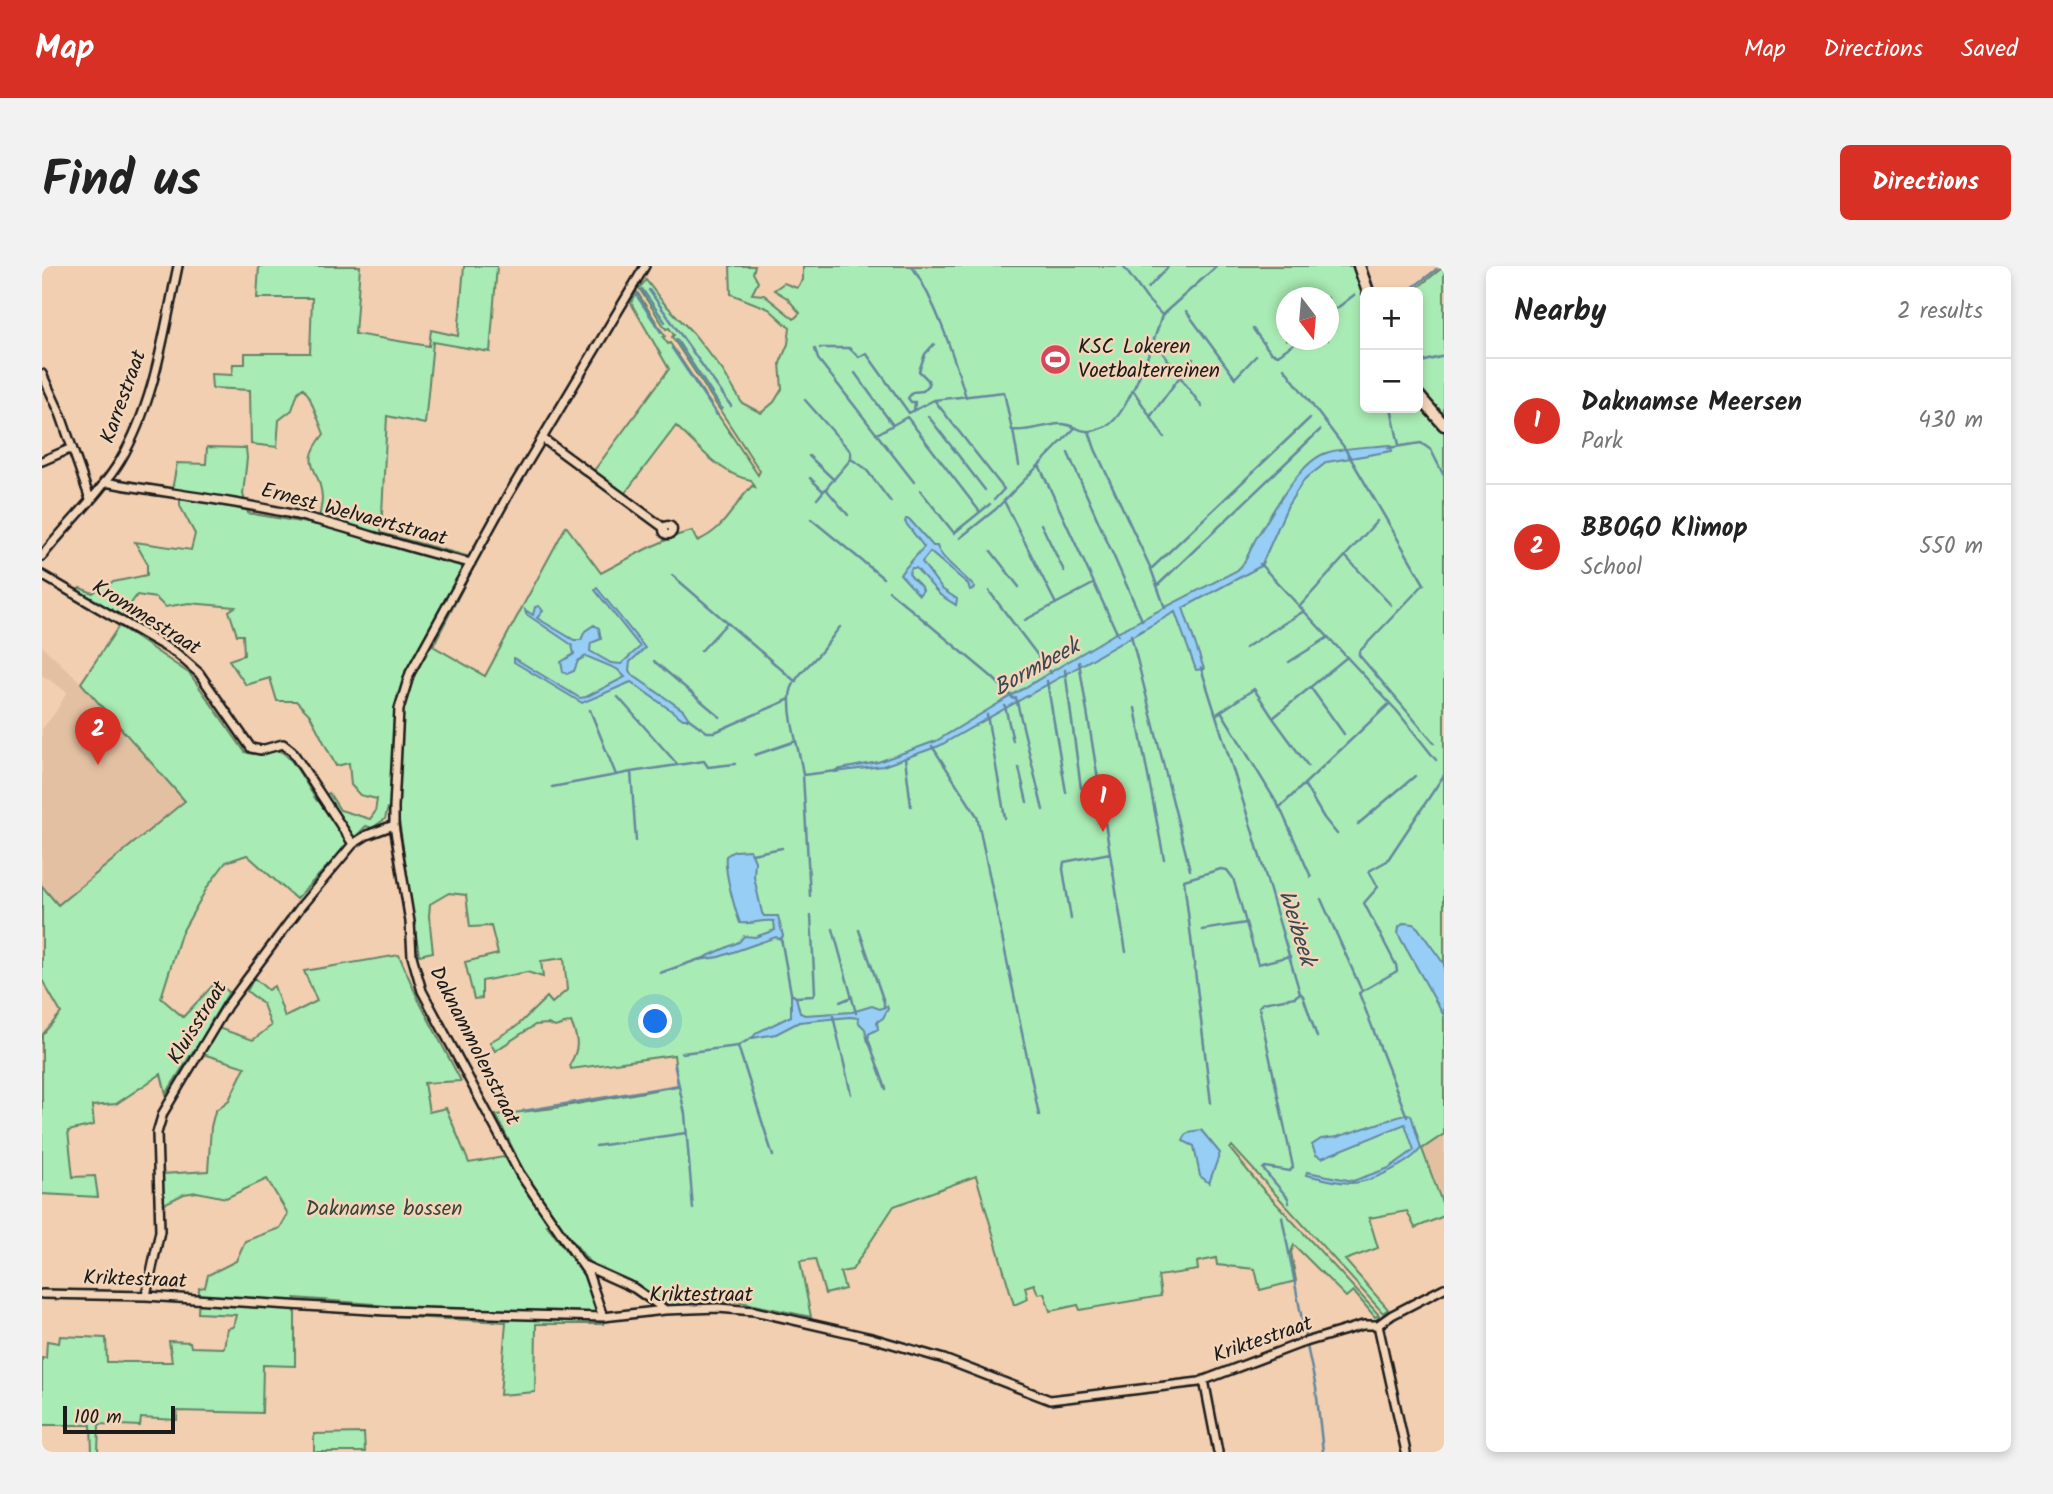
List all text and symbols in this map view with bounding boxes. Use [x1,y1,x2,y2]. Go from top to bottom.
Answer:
text: Map [35,23,95,76]
text: Map [1744,30,1786,69]
text: Directions [1824,30,1923,69]
text: Saved [1961,30,2018,69]
text: Find us [42,143,200,221]
button: Directions [1840,145,2011,220]
north arrow [1276,287,1339,350]
map controls [1360,287,1423,413]
button: + [1360,287,1423,350]
text: Nearby [1514,288,1606,336]
text: 2 results [1897,294,1983,330]
place label: KSC Lokeren Voetbalterreinen [1078,331,1220,388]
sports icon: KSC Lokeren Voetbalterreinen [1038,342,1072,376]
street label: Karrestraat [92,345,156,448]
button: − [1360,350,1423,413]
text: Daknamse Meersen [1581,382,1802,424]
text: 1 [1534,403,1540,439]
text: 430 m [1918,403,1983,439]
text: Park [1581,424,1623,460]
street label: Ernest Welvaertstraat [257,474,452,556]
text: BBOGO Klimop [1581,508,1748,550]
text: 2 [1530,529,1544,565]
text: 550 m [1919,529,1983,565]
text: School [1581,550,1642,586]
street label: Krommestraat [85,571,208,665]
water label: Bormbeek [987,628,1090,707]
pin: 2 [75,707,121,765]
pin: 1 [1080,774,1126,832]
water label: Weibeek [1267,886,1325,973]
street label: Daknammolenstraat [420,961,529,1132]
street label: Kluisstraat [159,974,237,1071]
your location [638,1004,672,1038]
park label: Daknamse bossen [306,1193,462,1226]
street label: Kriktestraat [83,1262,188,1298]
street label: Kriktestraat [649,1279,754,1312]
street label: Kriktestraat [1209,1307,1318,1372]
scale bar [63,1403,175,1435]
text: 100 m [74,1403,122,1433]

